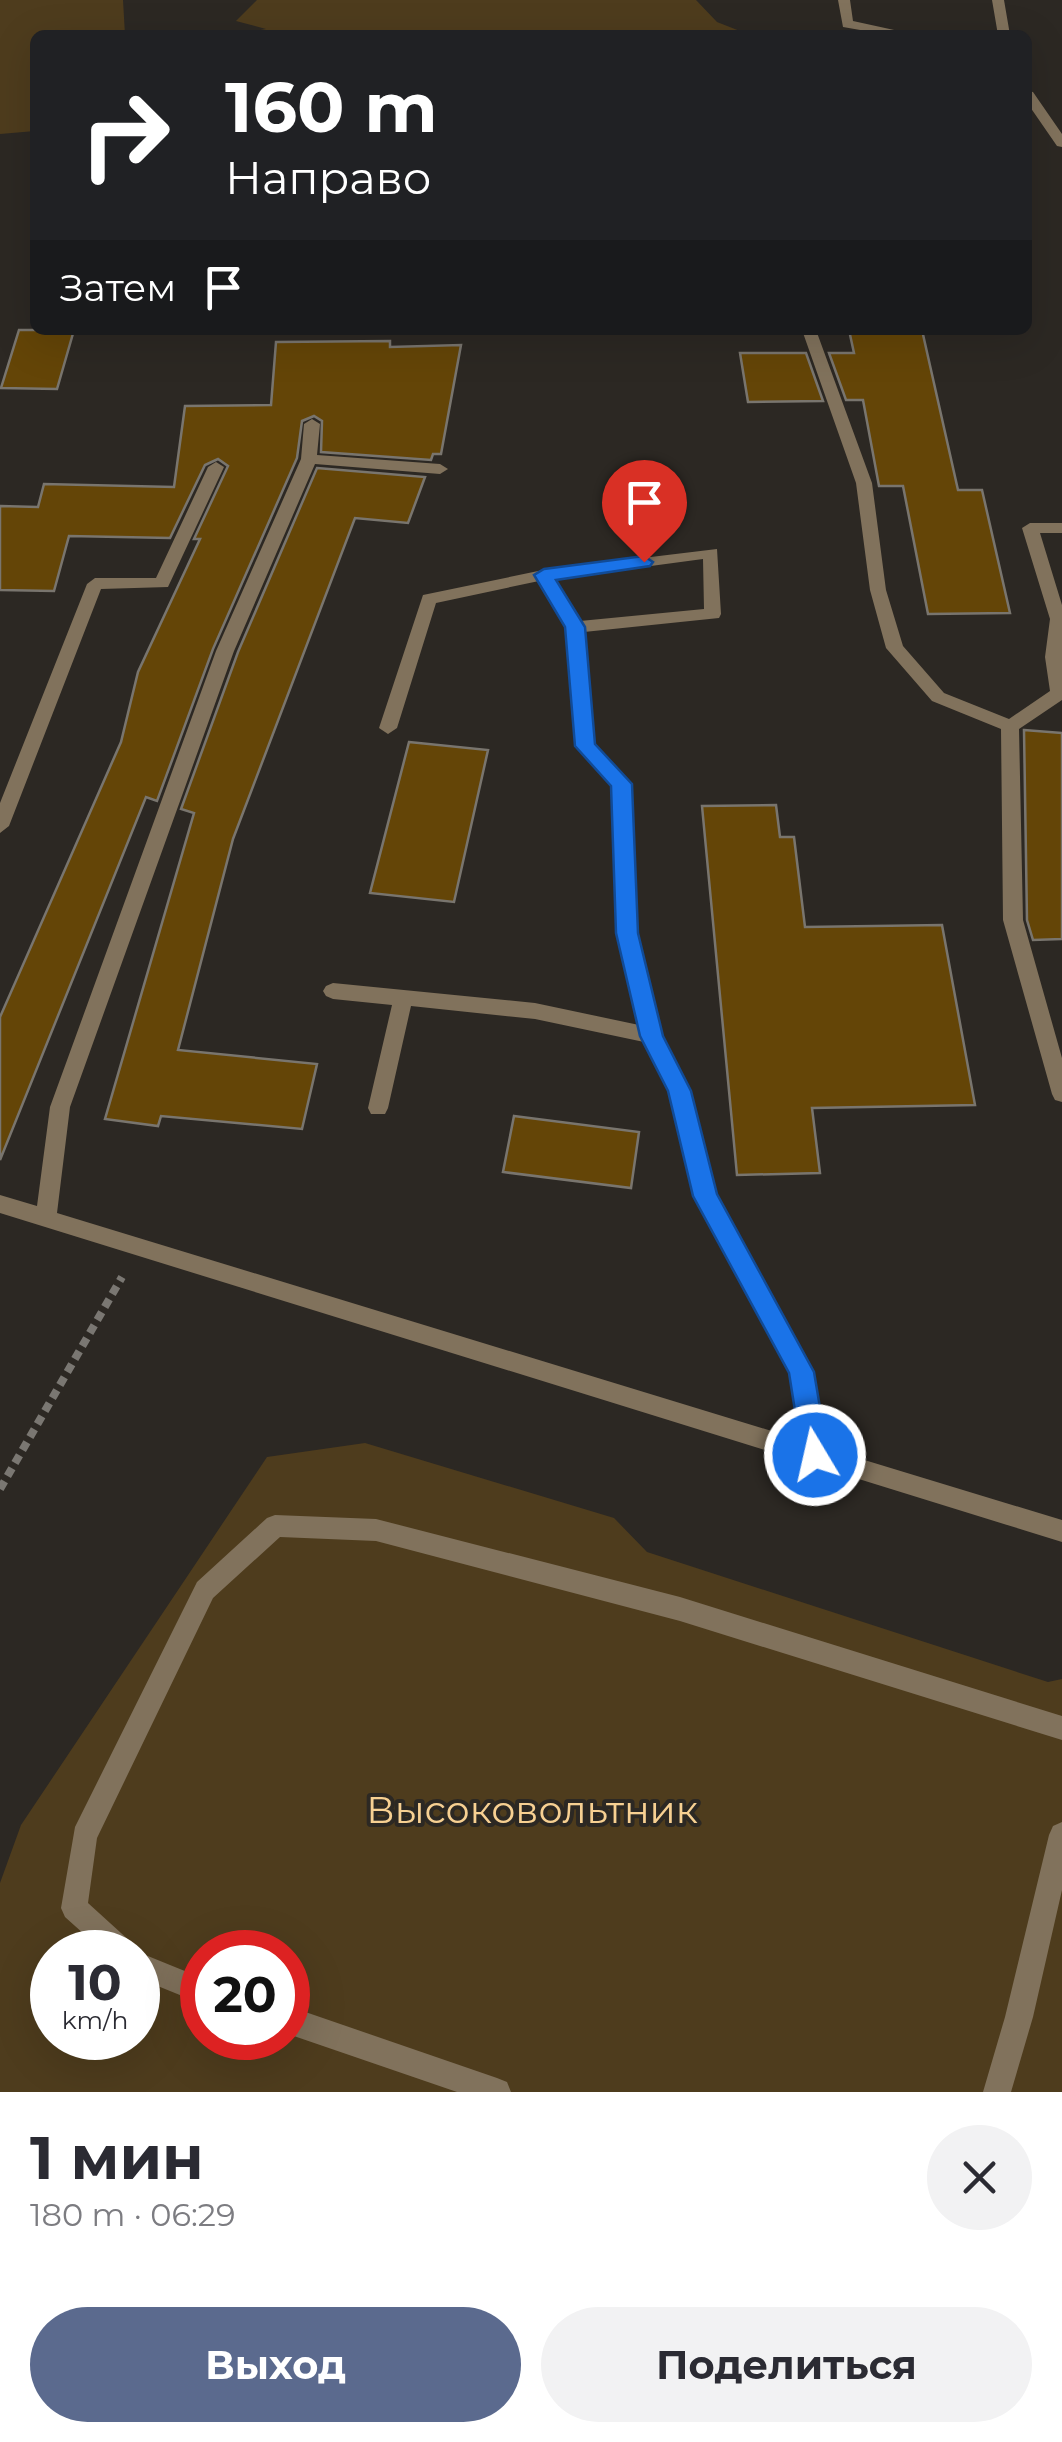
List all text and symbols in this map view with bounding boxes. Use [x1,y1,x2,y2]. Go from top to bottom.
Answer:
text: 160 m [225,64,438,150]
icon: right [60,70,190,200]
text: Направо [225,150,431,205]
icon: arrive [196,260,251,315]
text: Затем [60,264,176,311]
pin [602,460,687,563]
icon: arrive [617,475,672,530]
position arrow [763,1403,867,1507]
park label: Высоковольтник [366,1786,698,1833]
speed limit sign: 20 [180,1930,310,2060]
text: 10 [68,1952,122,2013]
text: km/h [62,2005,128,2035]
text: 1 мин [30,2121,204,2194]
button: close [927,2125,1032,2230]
text: 180 m · 06:29 [30,2195,235,2234]
button: Выход [30,2307,521,2422]
button: Поделиться [541,2307,1032,2422]

